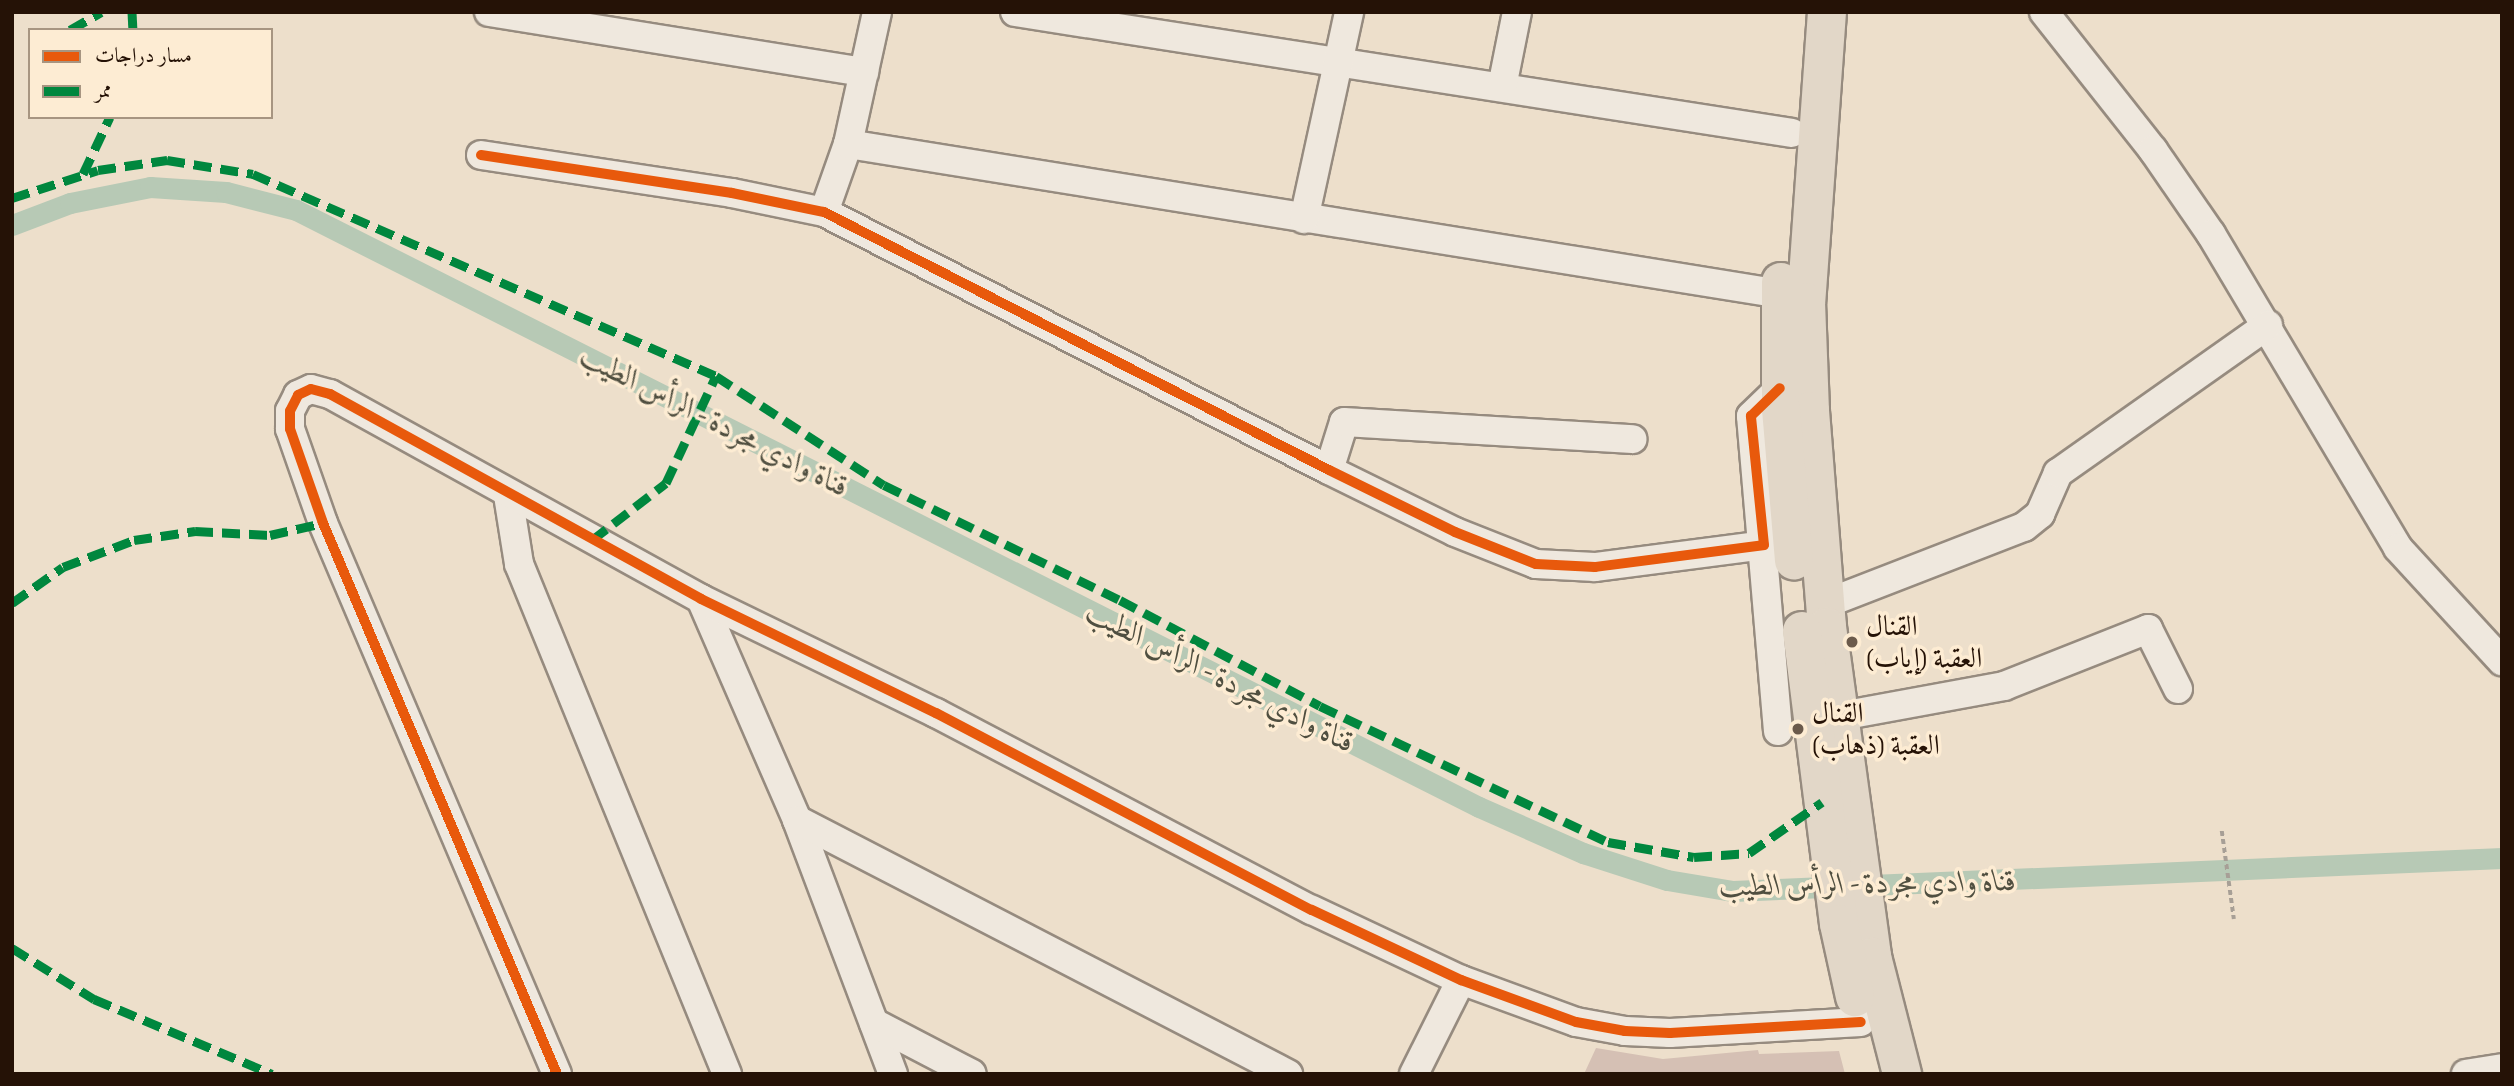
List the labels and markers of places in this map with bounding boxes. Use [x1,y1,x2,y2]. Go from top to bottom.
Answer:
place label: القنال العقبة (إياب) [1866,609,1982,675]
marker: القنال العقبة (إياب) [1844,634,1860,650]
place label: القنال العقبة (ذهاب) [1812,696,1940,762]
marker: القنال العقبة (ذهاب) [1790,721,1806,737]

